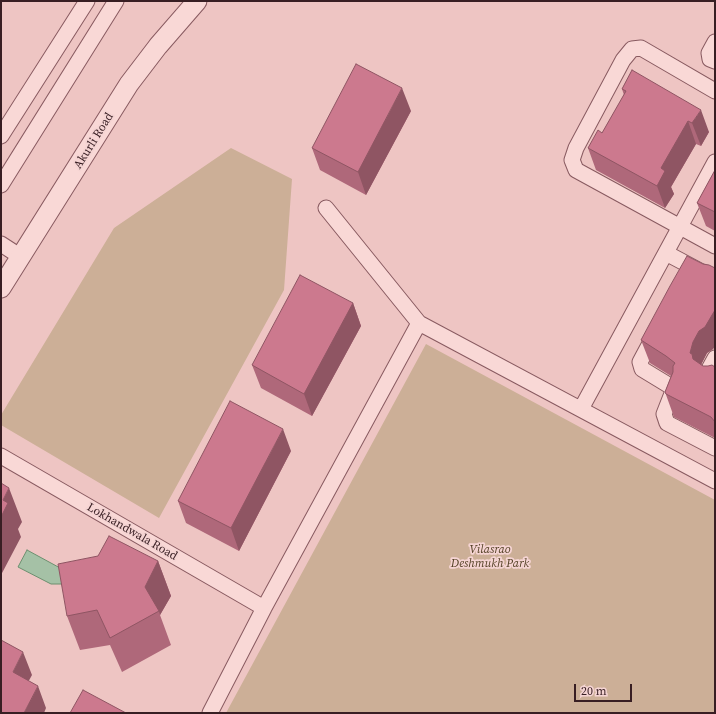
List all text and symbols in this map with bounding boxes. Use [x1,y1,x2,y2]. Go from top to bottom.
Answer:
street label: Akurli Road [71,110,117,172]
street label: Lokhandwala Road [84,500,180,564]
park label: Vilasrao Deshmukh Park [451,543,529,571]
scale bar [576,676,634,702]
text: 20 m [581,683,607,699]

